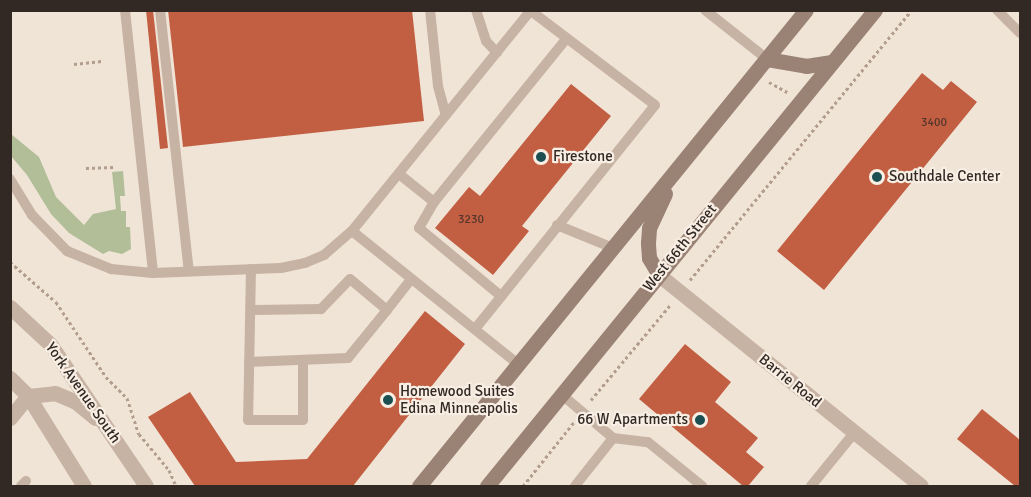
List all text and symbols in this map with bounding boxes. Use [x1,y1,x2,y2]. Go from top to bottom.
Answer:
house number: 3400 [921,116,947,130]
place label: Firestone [553,148,613,166]
marker: Firestone [534,150,548,164]
place label: Southdale Center [889,168,1000,186]
marker: Southdale Center [870,170,884,184]
street label: West 66th Street [639,201,721,295]
house number: 3230 [458,213,484,227]
street label: York Avenue South [42,339,124,447]
street label: Barrie Road [755,350,825,412]
place label: Homewood Suites Edina Minneapolis [400,382,518,417]
marker: Homewood Suites Edina Minneapolis [381,393,395,407]
place label: 66 W Apartments [577,411,688,429]
marker: 66 W Apartments [693,413,707,427]

